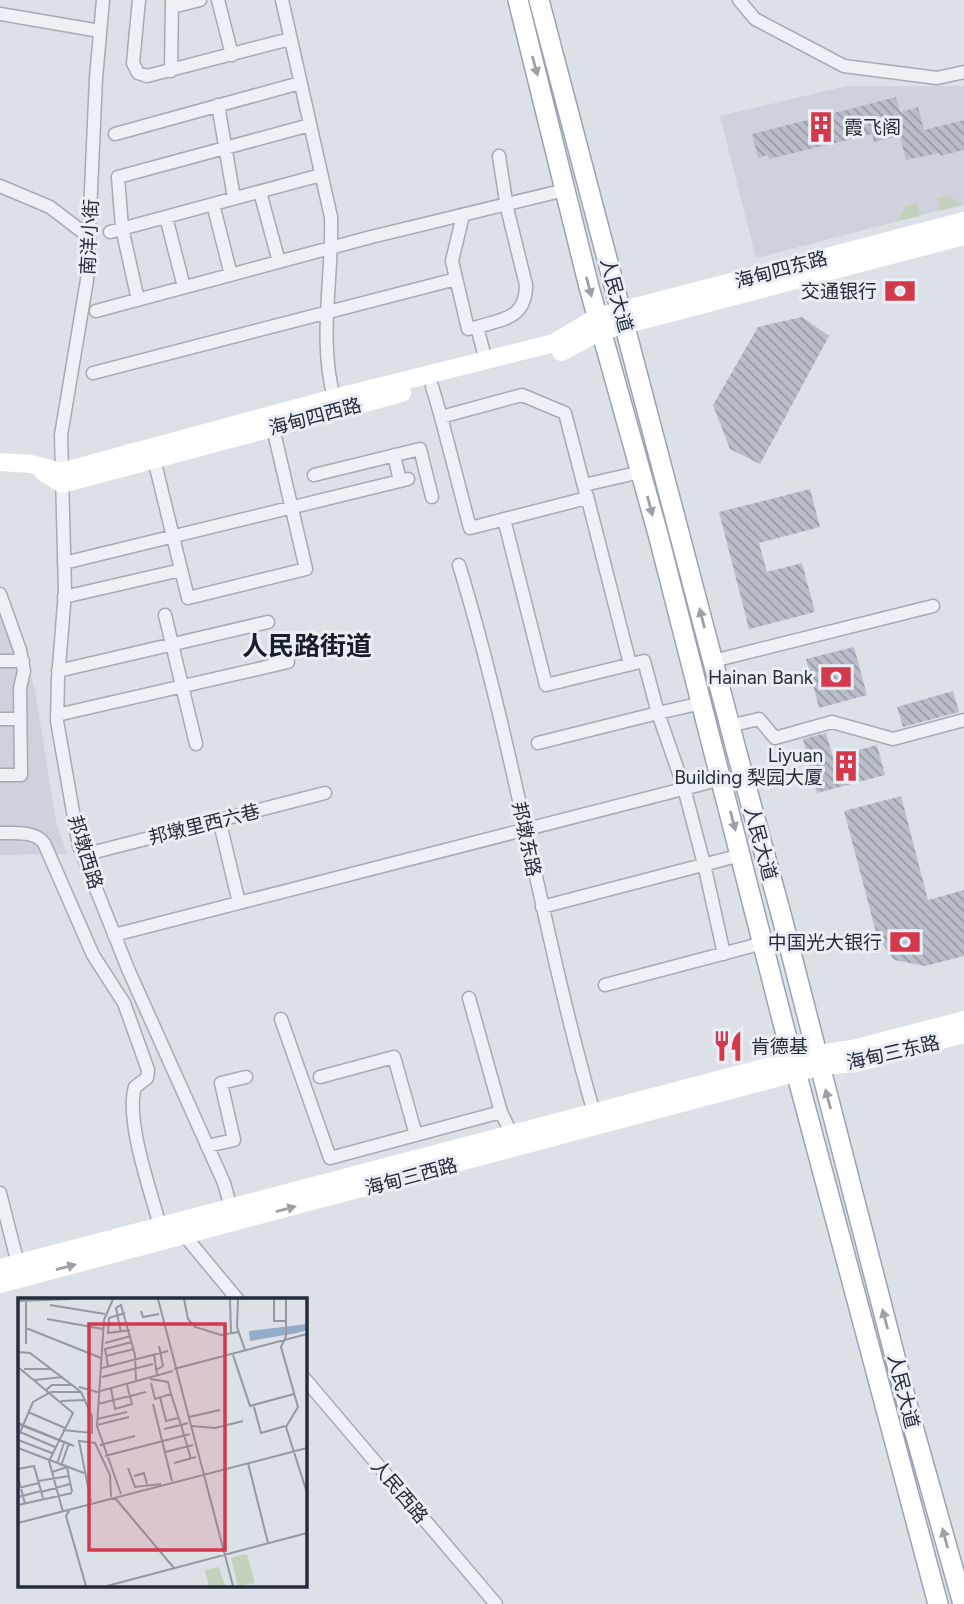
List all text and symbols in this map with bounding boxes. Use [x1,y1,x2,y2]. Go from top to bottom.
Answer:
one-way arrow [530,55,541,77]
building icon: 霞飞阁 [804,110,838,144]
place label: 霞飞阁 [844,116,901,139]
street label: 南洋小街 [76,198,103,276]
street label: 海甸四东路 [732,246,830,293]
street label: 人民大道 [596,255,637,335]
bank icon: 交通银行 [883,274,917,308]
one-way arrow [584,276,595,298]
place label: 交通银行 [801,280,877,303]
street label: 海甸四西路 [266,393,364,440]
one-way arrow [645,495,656,517]
one-way arrow [696,607,707,629]
district label: 人民路街道 [242,630,372,662]
bank icon: Hainan Bank [819,660,853,694]
place label: Hainan Bank [708,666,814,689]
place label: Liyuan Building 梨园大厦 [674,744,823,789]
building icon: Liyuan Building 梨园大厦 [829,749,863,783]
street label: 邦墩里西六巷 [146,800,262,849]
street label: 邦墩东路 [507,800,546,879]
street label: 人民大道 [740,803,781,883]
one-way arrow [728,811,738,832]
street label: 邦墩西路 [63,812,108,892]
bank icon: 中国光大银行 [888,925,922,959]
place label: 中国光大银行 [768,931,882,954]
restaurant icon: 肯德基 [711,1029,745,1063]
street label: 海甸三东路 [844,1031,942,1074]
place label: 肯德基 [751,1035,808,1058]
one-way arrow [822,1087,833,1109]
street label: 海甸三西路 [362,1153,460,1200]
one-way arrow [275,1203,297,1214]
one-way arrow [55,1261,77,1272]
inset map [18,1298,306,1586]
one-way arrow [879,1308,890,1330]
street label: 人民大道 [883,1351,924,1431]
street label: 人民西路 [366,1455,433,1528]
one-way arrow [939,1527,950,1549]

